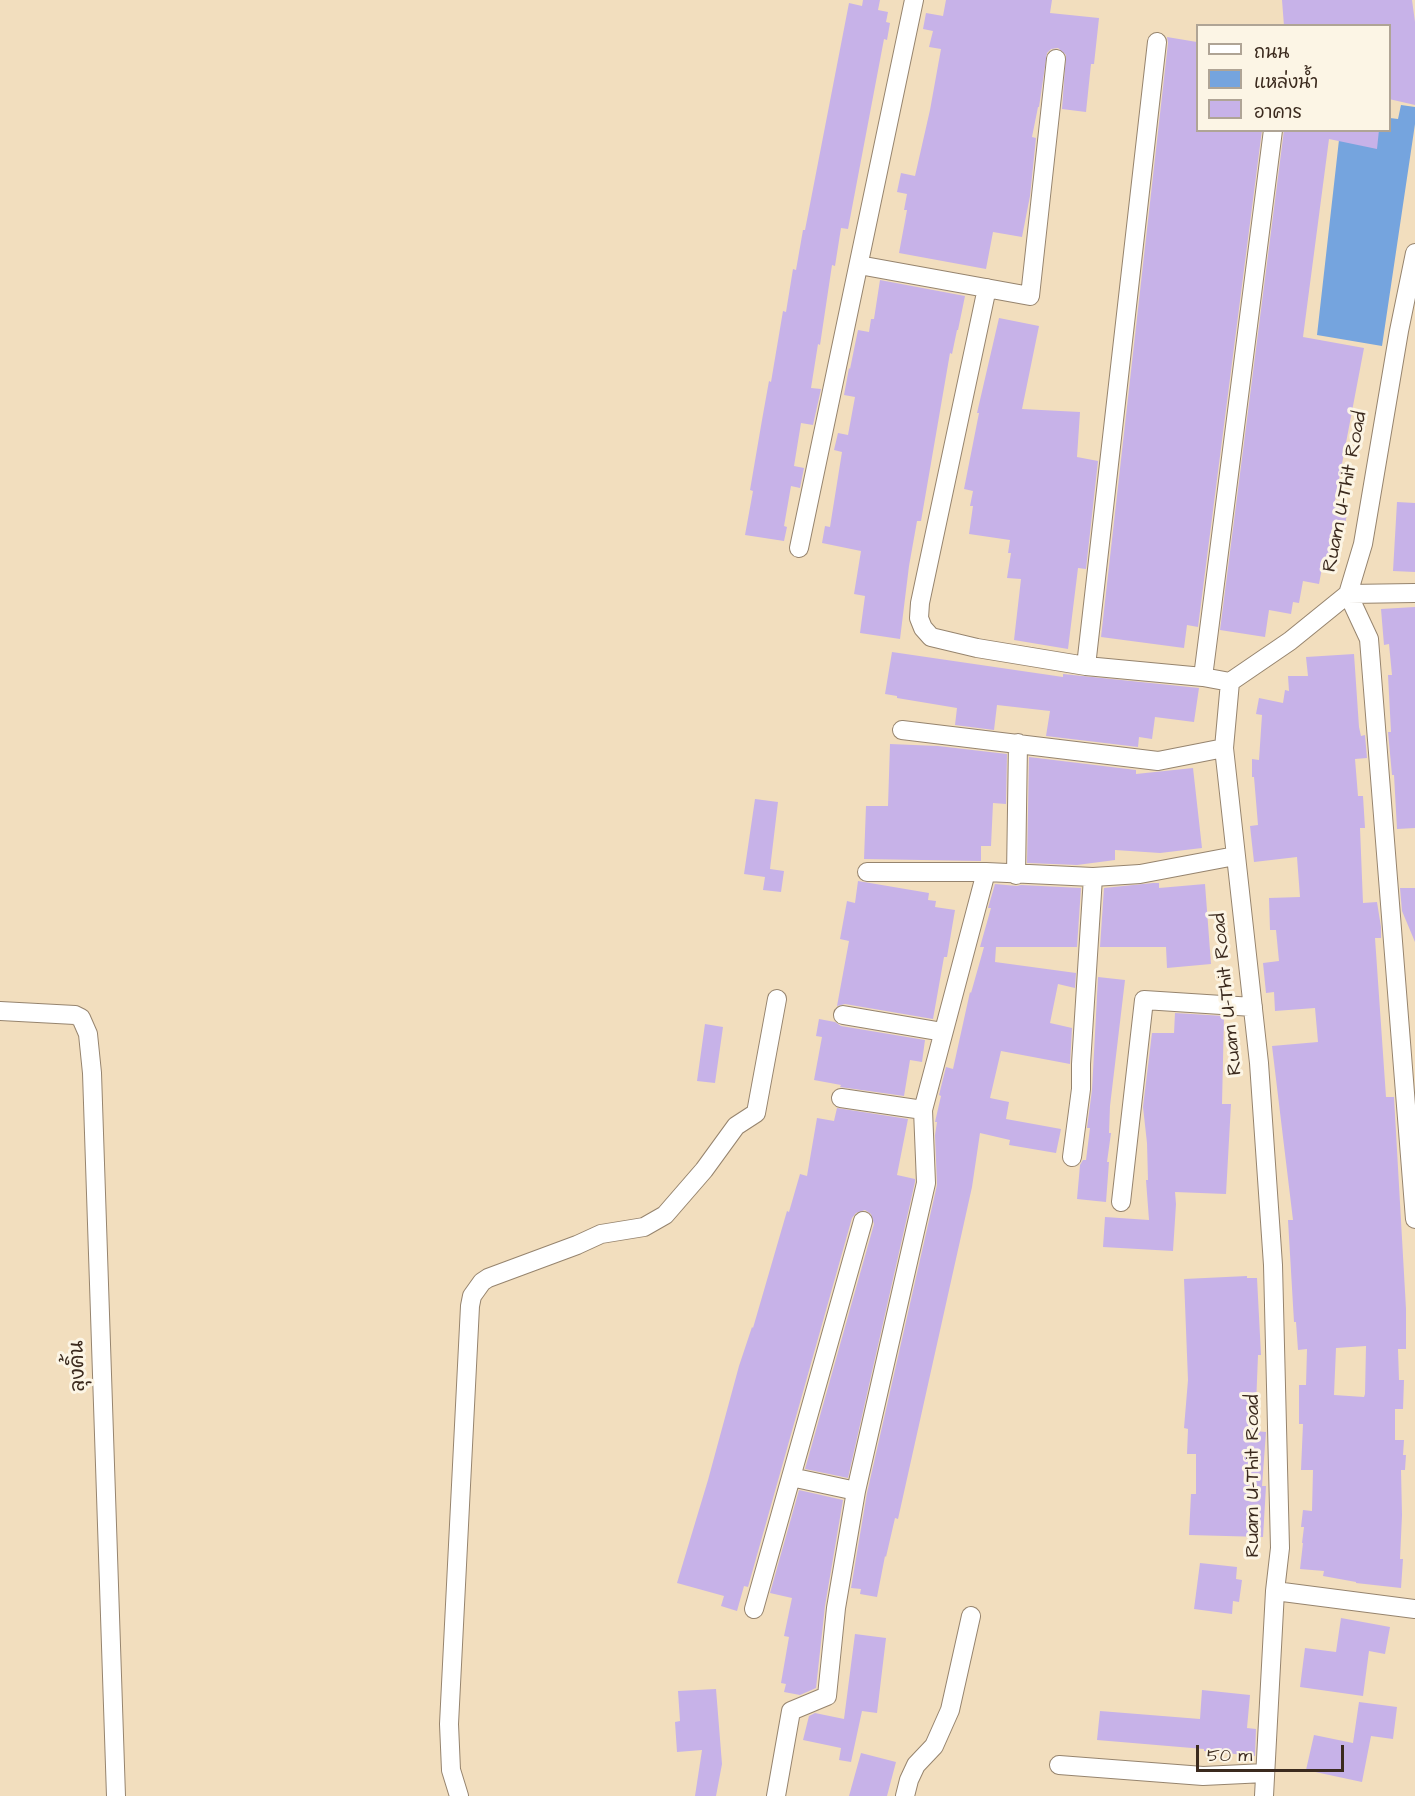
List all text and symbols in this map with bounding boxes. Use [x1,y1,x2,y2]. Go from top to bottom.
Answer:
legend [1196,24,1391,132]
text: ถนน [1254,40,1289,65]
text: แหล่งน้ำ [1254,70,1318,95]
text: อาคาร [1254,100,1302,125]
street label: Ruam U-Thit Road [1319,410,1373,574]
street label: Ruam U-Thit Road [1208,912,1248,1076]
street label: ลุงคิ้น [66,1340,92,1392]
street label: Ruam U-Thit Road [1242,1394,1266,1558]
scale bar [1199,1733,1348,1771]
text: 50 m [1207,1743,1252,1768]

